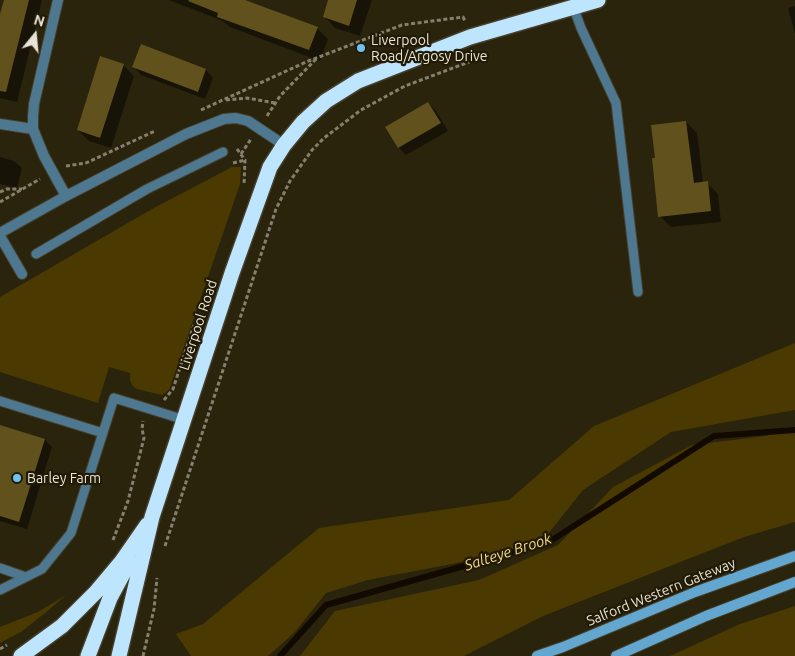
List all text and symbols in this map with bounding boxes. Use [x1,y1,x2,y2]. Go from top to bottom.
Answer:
north arrow [10,10,60,60]
text: N [32,11,47,30]
place label: Liverpool Road/Argosy Drive [371,32,488,64]
marker: Liverpool Road/Argosy Drive [355,42,367,54]
street label: Liverpool Road [175,278,221,372]
place label: Barley Farm [27,470,101,486]
marker: Barley Farm [11,472,23,484]
water label: Salteye Brook [462,529,554,575]
street label: Salford Western Gateway [584,554,738,630]

